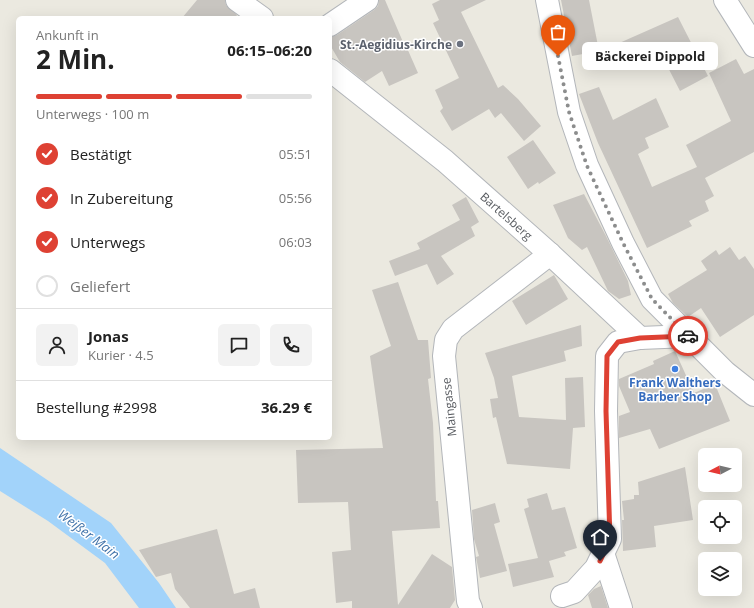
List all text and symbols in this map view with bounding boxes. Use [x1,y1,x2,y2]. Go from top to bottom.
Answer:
pin [541,15,575,56]
icon: bag [547,21,569,43]
text: Ankunft in [36,26,99,44]
place label: St.-Aegidius-Kirche [340,36,452,53]
marker: St.-Aegidius-Kirche [455,39,465,49]
text: 06:15–06:20 [227,40,312,60]
text: 2 Min. [36,41,115,77]
callout: Bäckerei Dippold [582,42,718,70]
text: Bäckerei Dippold [595,47,705,65]
text: Unterwegs · 100 m [36,105,149,123]
icon: check [36,143,58,165]
text: Bestätigt [70,144,132,164]
text: 05:51 [279,145,312,163]
icon: check [36,187,58,209]
text: In Zubereitung [70,188,173,208]
street label: Bartelsberg [477,188,537,244]
text: 05:56 [279,189,312,207]
icon: check [36,231,58,253]
text: Unterwegs [70,232,145,252]
text: 06:03 [279,233,312,251]
text: Geliefert [70,276,130,296]
courier [668,316,708,356]
button: person [36,324,78,366]
button: chat [218,324,260,366]
button: phone [270,324,312,366]
icon: car [677,325,699,347]
text: Jonas [88,326,129,346]
text: Kurier · 4.5 [88,346,154,364]
marker: Frank Walthers Barber Shop [670,364,680,374]
place label: Frank Walthers Barber Shop [629,374,721,405]
street label: Maingasse [437,376,461,437]
text: Bestellung #2998 [36,397,157,417]
text: 36.29 € [261,397,312,417]
north arrow [698,448,742,492]
map controls [698,448,742,596]
button: locate [698,500,742,544]
water label: Weißer Main [55,505,123,563]
pin [583,520,617,561]
icon: home [589,526,611,548]
button: layers [698,552,742,596]

